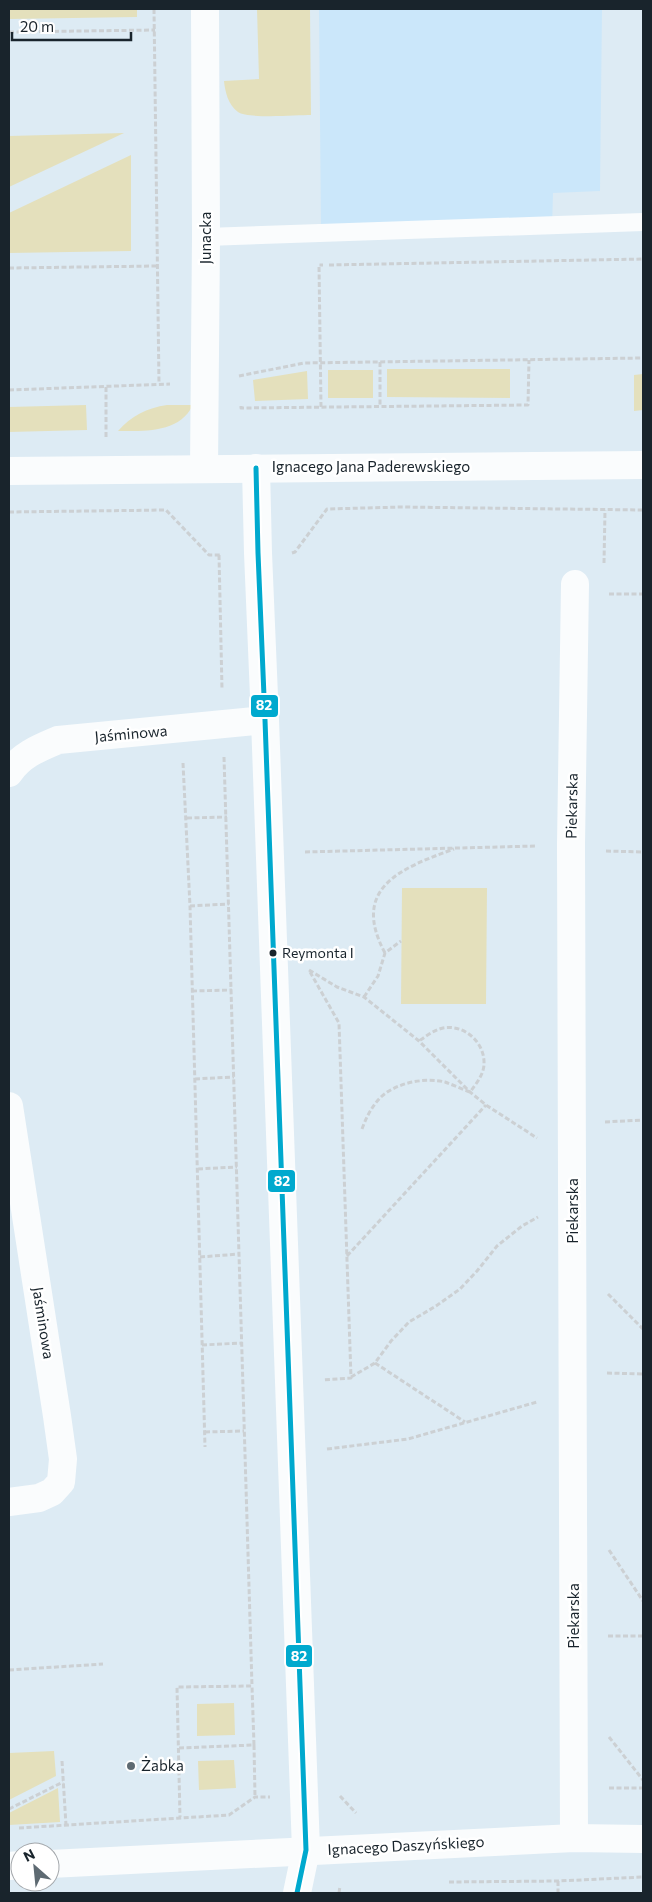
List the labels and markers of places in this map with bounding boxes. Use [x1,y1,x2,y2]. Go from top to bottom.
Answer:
place label: Reymonta I [282,944,354,961]
marker: Reymonta I [268,948,278,958]
place label: Żabka [141,1756,184,1774]
marker: Żabka [125,1760,137,1772]

